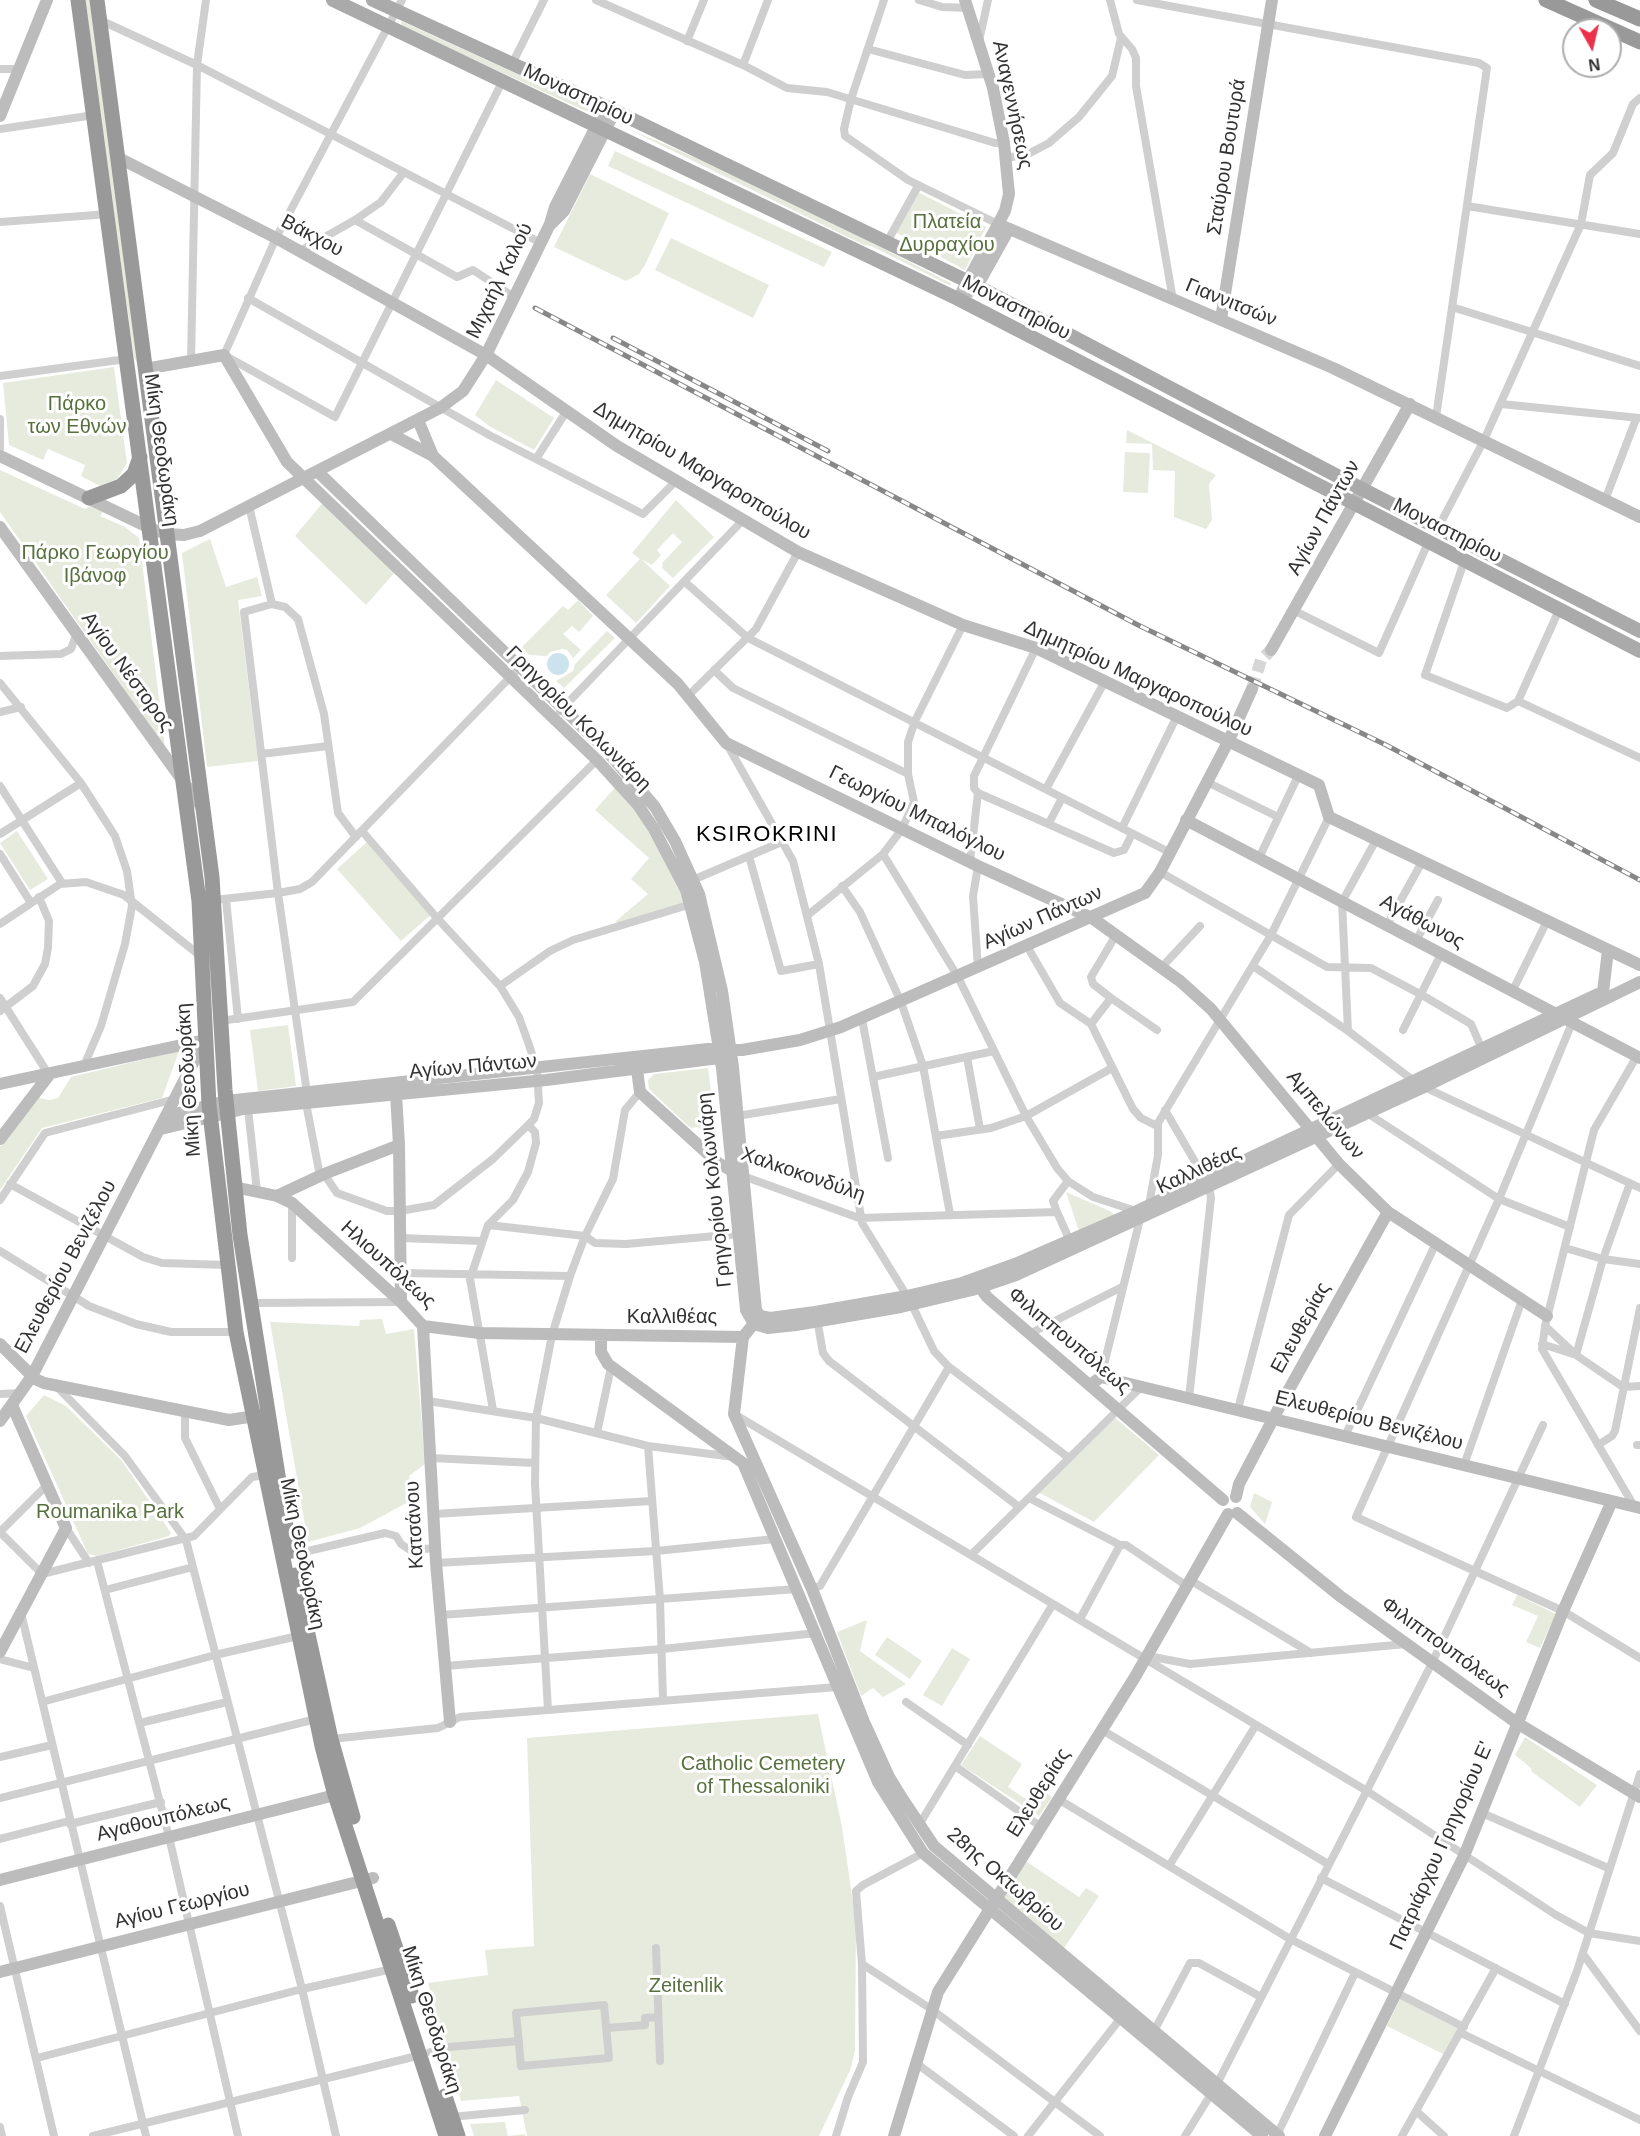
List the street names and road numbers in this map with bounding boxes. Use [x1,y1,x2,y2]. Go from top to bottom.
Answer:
street label: Αναγεννήσεως [987,38,1037,172]
street label: Μοναστηρίου [519,59,637,131]
street label: Σταύρου Βουτυρά [1203,77,1251,237]
street label: Βάκχου [277,210,347,262]
street label: Μιχαήλ Καλού [462,219,538,343]
street label: Μοναστηρίου [958,270,1074,346]
street label: Γιαννιτσών [1182,274,1280,332]
street label: Μίκη Θεοδωράκη [138,372,184,528]
street label: Δημητρίου Μαργαροπούλου [589,397,815,545]
street label: Αγίων Πάντων [1283,456,1365,580]
street label: Μοναστηρίου [1389,493,1505,569]
street label: Αγίου Νέστορος [76,608,178,736]
street label: Δημητρίου Μαργαροπούλου [1020,615,1256,743]
street label: Γρηγορίου Κολωνιάρη [500,641,656,797]
street label: Γεωργίου Μπαλόγλου [825,761,1009,867]
street label: Αγίων Πάντων [980,881,1106,955]
street label: Αγάθωνος [1376,890,1468,954]
street label: Μίκη Θεοδωράκη [172,1002,206,1158]
street label: Αγίων Πάντων [408,1049,538,1085]
street label: Αμπελώνων [1281,1066,1369,1164]
street label: Γρηγορίου Κολωνιάρη [693,1091,737,1289]
street label: Καλλιθέας [1153,1140,1245,1200]
street label: Χαλκοκονδύλη [738,1143,868,1207]
street label: Ελευθερίου Βενιζέλου [10,1176,122,1358]
street label: Ηλιουπόλεως [336,1216,440,1314]
street label: Ελευθερίας [1266,1278,1336,1378]
street label: Φιλιππουπόλεως [1003,1283,1135,1399]
street label: Καλλιθέας [627,1305,717,1329]
street label: Ελευθερίου Βενιζέλου [1273,1386,1465,1456]
street label: Μίκη Θεοδωράκη [274,1476,330,1632]
street label: Κατσάνου [401,1480,429,1570]
street label: Φιλιππουπόλεως [1376,1592,1514,1702]
street label: Πατριάρχου Γρηγορίου Ε' [1385,1738,1499,1954]
street label: Ελευθερίας [1002,1744,1076,1842]
street label: Αγαθουπόλεως [94,1791,232,1847]
street label: 28ης Οκτωβρίου [942,1823,1068,1937]
street label: Αγίου Γεωργίου [112,1878,252,1934]
street label: Μίκη Θεοδωράκη [396,1943,466,2097]

